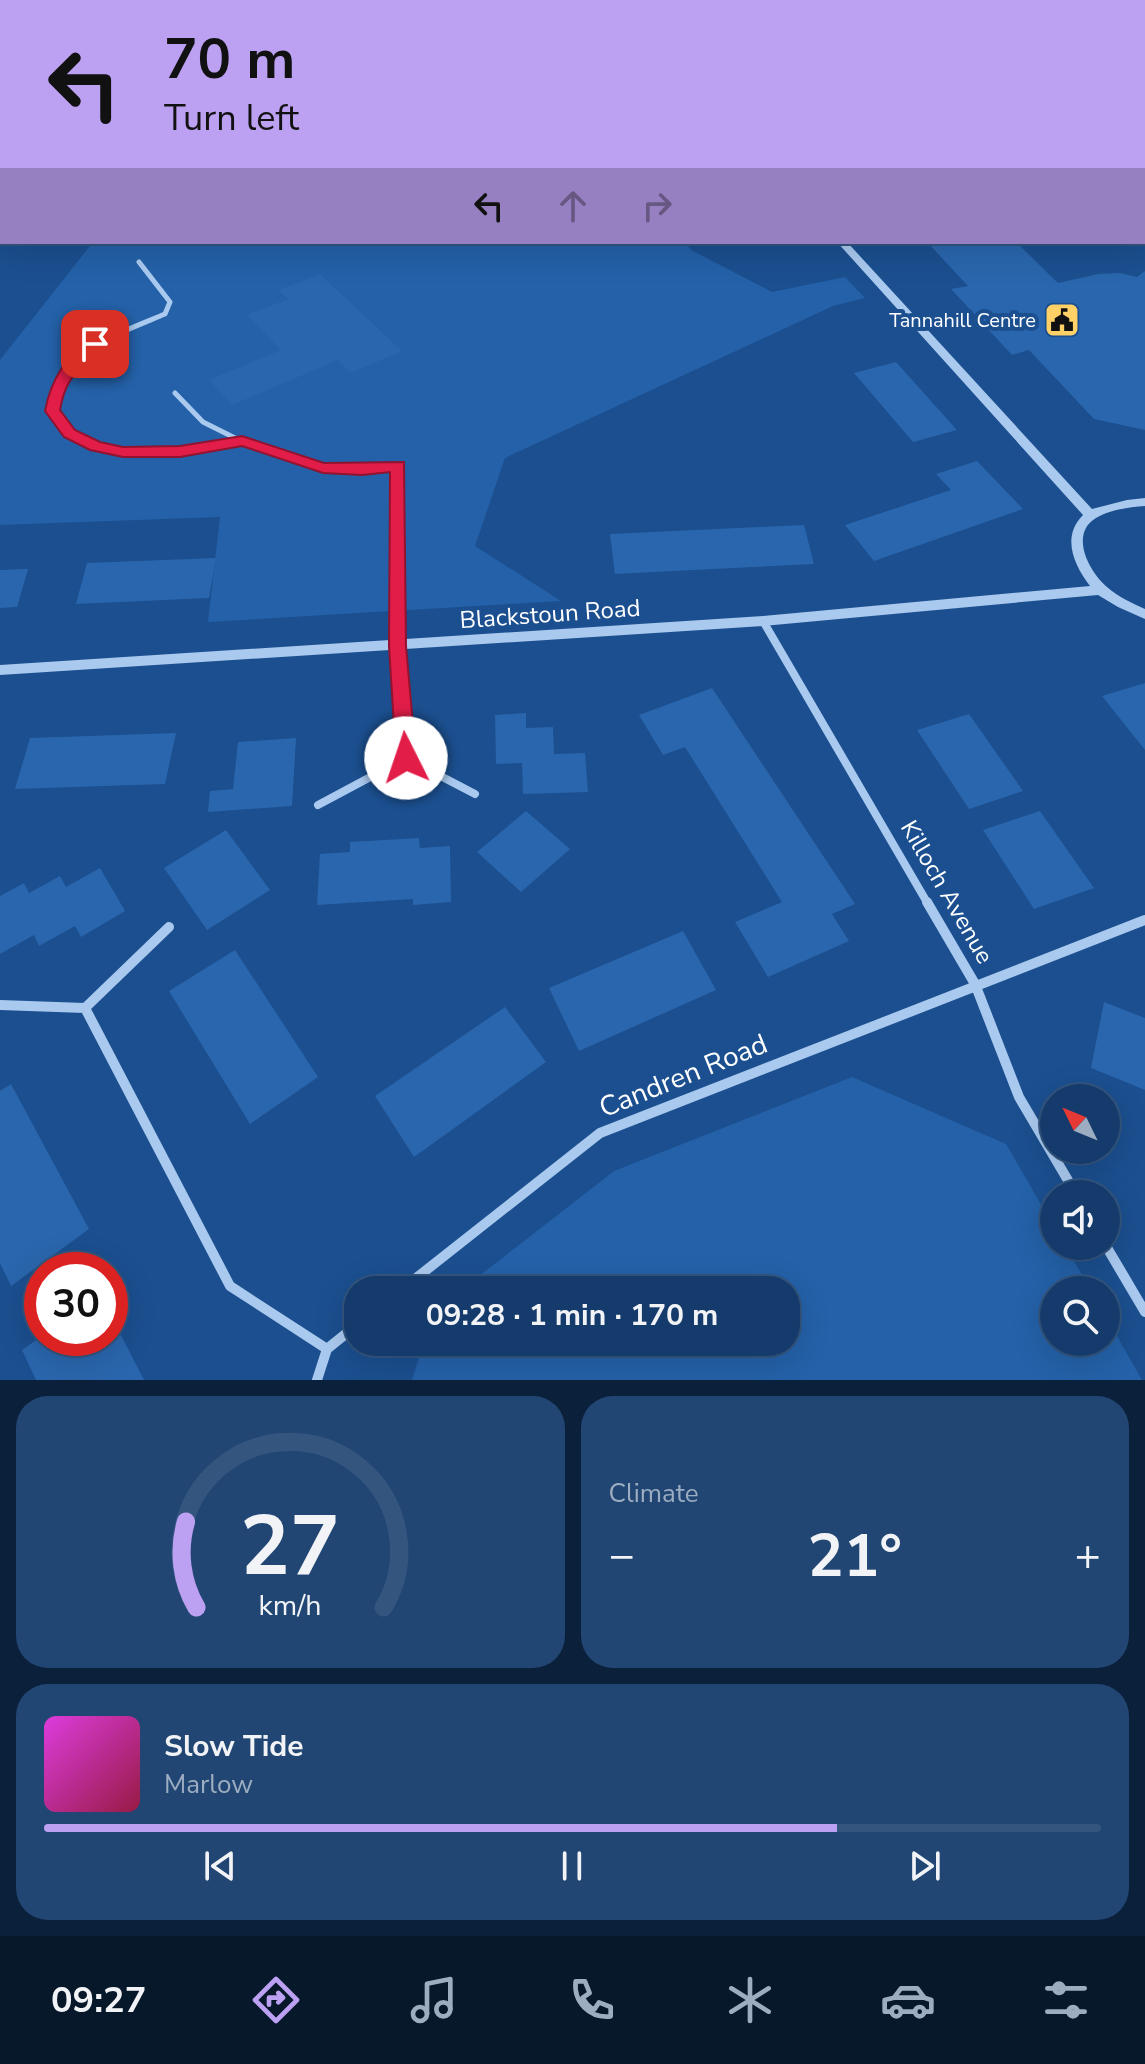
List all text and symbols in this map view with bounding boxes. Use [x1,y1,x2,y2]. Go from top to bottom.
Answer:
text: 70 m [164,21,295,98]
icon: left [32,32,136,136]
text: Turn left [164,94,299,143]
icon: left [467,184,511,228]
icon: ahead [551,184,595,228]
icon: right [635,184,679,228]
public building icon: Tannahill Centre [1043,301,1081,339]
place label: Tannahill Centre [889,307,1036,334]
pin [61,310,129,378]
icon: arrive [73,322,117,366]
street label: Blackstoun Road [459,592,641,636]
position arrow [364,716,448,800]
street label: Killoch Avenue [893,814,1001,970]
street label: Candren Road [594,1025,773,1127]
north arrow [1040,1084,1120,1164]
map controls [1040,1084,1120,1356]
button: sound [1040,1180,1120,1260]
speed limit sign: 30 [24,1252,128,1356]
button: search [1040,1276,1120,1356]
text: 09:28 · 1 min · 170 m [426,1295,718,1336]
text: Climate [609,1476,699,1511]
text: 27 [240,1490,340,1603]
text: 21° [807,1515,902,1597]
text: − [609,1526,635,1586]
text: + [1075,1526,1101,1586]
text: km/h [259,1586,322,1625]
text: Slow Tide [164,1726,304,1767]
text: Marlow [164,1767,253,1802]
icon: previous [198,1844,242,1888]
icon: pause [550,1844,594,1888]
icon: next [903,1844,947,1888]
icon: directions [248,1972,304,2028]
icon: music [406,1972,462,2028]
icon: phone [564,1972,620,2028]
icon: climate [722,1972,778,2028]
icon: car [880,1972,936,2028]
icon: filters [1038,1972,1094,2028]
text: 09:27 [51,1976,146,2025]

